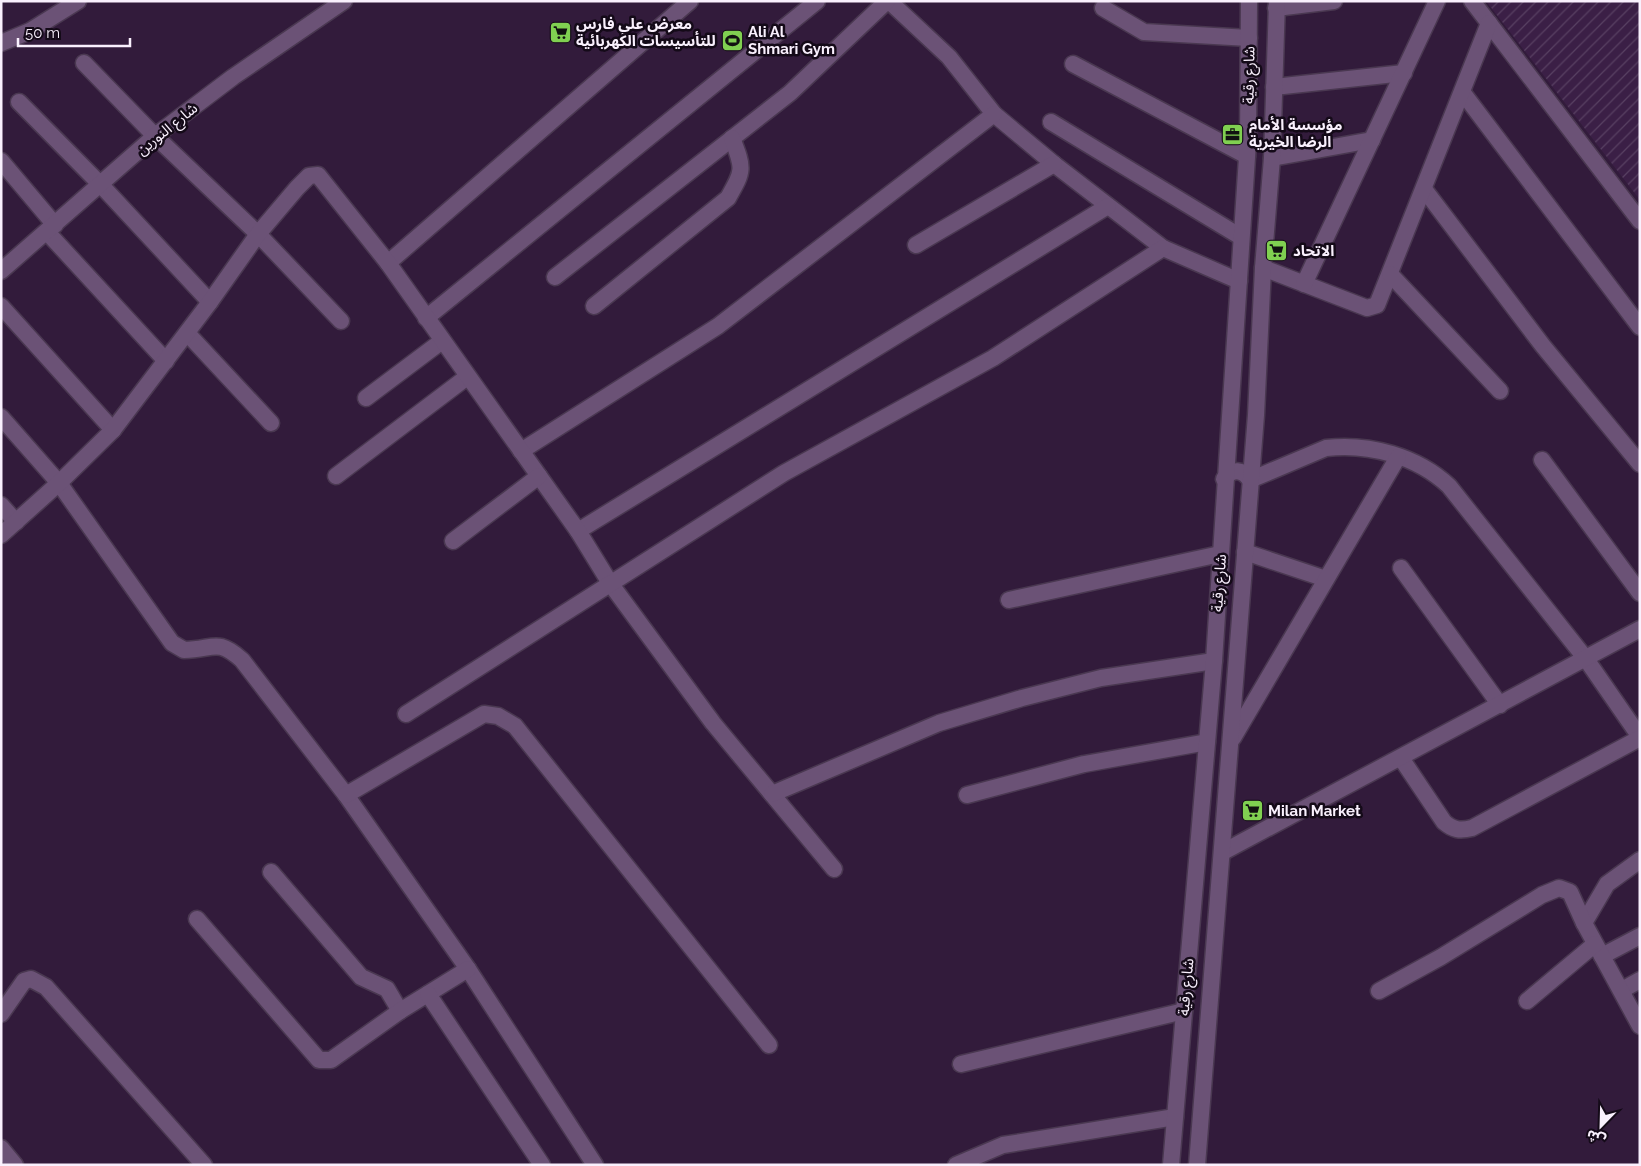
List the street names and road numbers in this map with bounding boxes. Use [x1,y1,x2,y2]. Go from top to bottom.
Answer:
street label: شارع رقية [1239,46,1262,104]
street label: شارع النورين [133,99,203,161]
street label: شارع رقية [1208,553,1233,613]
street label: شارع رقية [1175,957,1200,1017]

